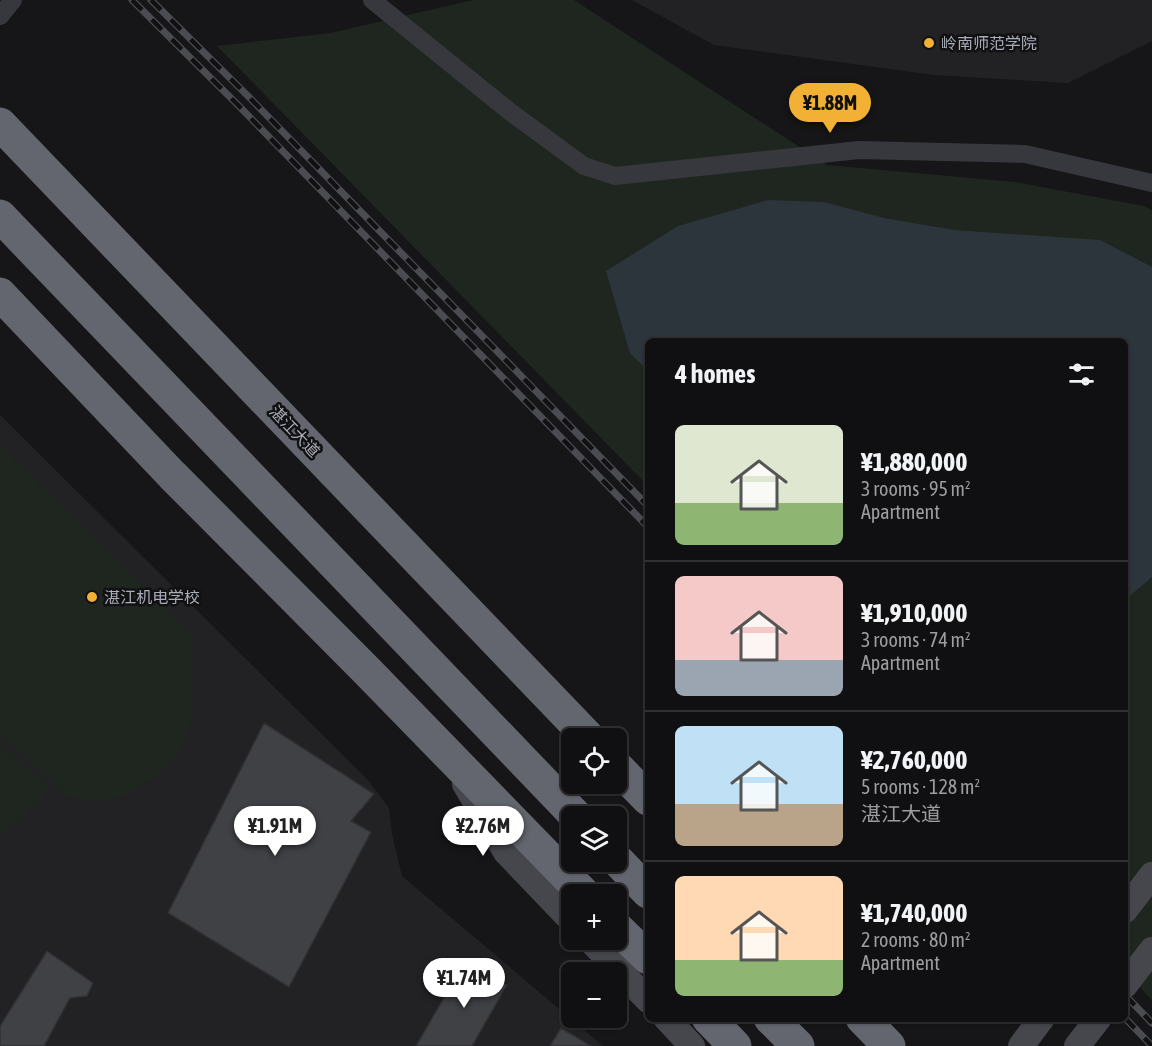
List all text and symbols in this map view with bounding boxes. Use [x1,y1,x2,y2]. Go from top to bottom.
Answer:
place label: 岭南师范学院 [941,34,1037,52]
marker: 岭南师范学院 [922,36,936,50]
pin: ¥1.88M [781,83,879,134]
text: ¥1.88M [803,91,857,114]
icon: filters [1065,358,1098,391]
text: 4 homes [675,359,755,389]
street label: 湛江大道 [266,402,324,460]
text: ¥1,880,000 [861,447,967,477]
icon: home [723,449,795,521]
text: 3 rooms · 95 m² [861,477,971,500]
text: Apartment [861,500,940,523]
place label: 湛江机电学校 [104,588,200,606]
marker: 湛江机电学校 [85,590,99,604]
text: ¥1,910,000 [861,598,967,628]
icon: home [723,600,795,672]
text: 3 rooms · 74 m² [861,628,971,651]
text: Apartment [861,651,940,674]
map controls [561,728,627,1028]
button: locate [561,728,627,794]
text: ¥2,760,000 [861,745,967,775]
icon: home [723,750,795,822]
text: 5 rooms · 128 m² [861,775,980,798]
text: 湛江大道 [861,802,941,825]
pin: ¥1.91M [226,806,324,857]
pin: ¥2.76M [434,806,532,857]
button: layers [561,806,627,872]
text: ¥1.91M [248,814,302,837]
text: ¥2.76M [456,814,510,837]
button: + [561,884,627,950]
text: ¥1,740,000 [861,898,967,928]
icon: home [723,900,795,972]
text: 2 rooms · 80 m² [861,928,971,951]
text: Apartment [861,951,940,974]
pin: ¥1.74M [415,958,513,1009]
button: − [561,962,627,1028]
text: ¥1.74M [437,966,491,989]

